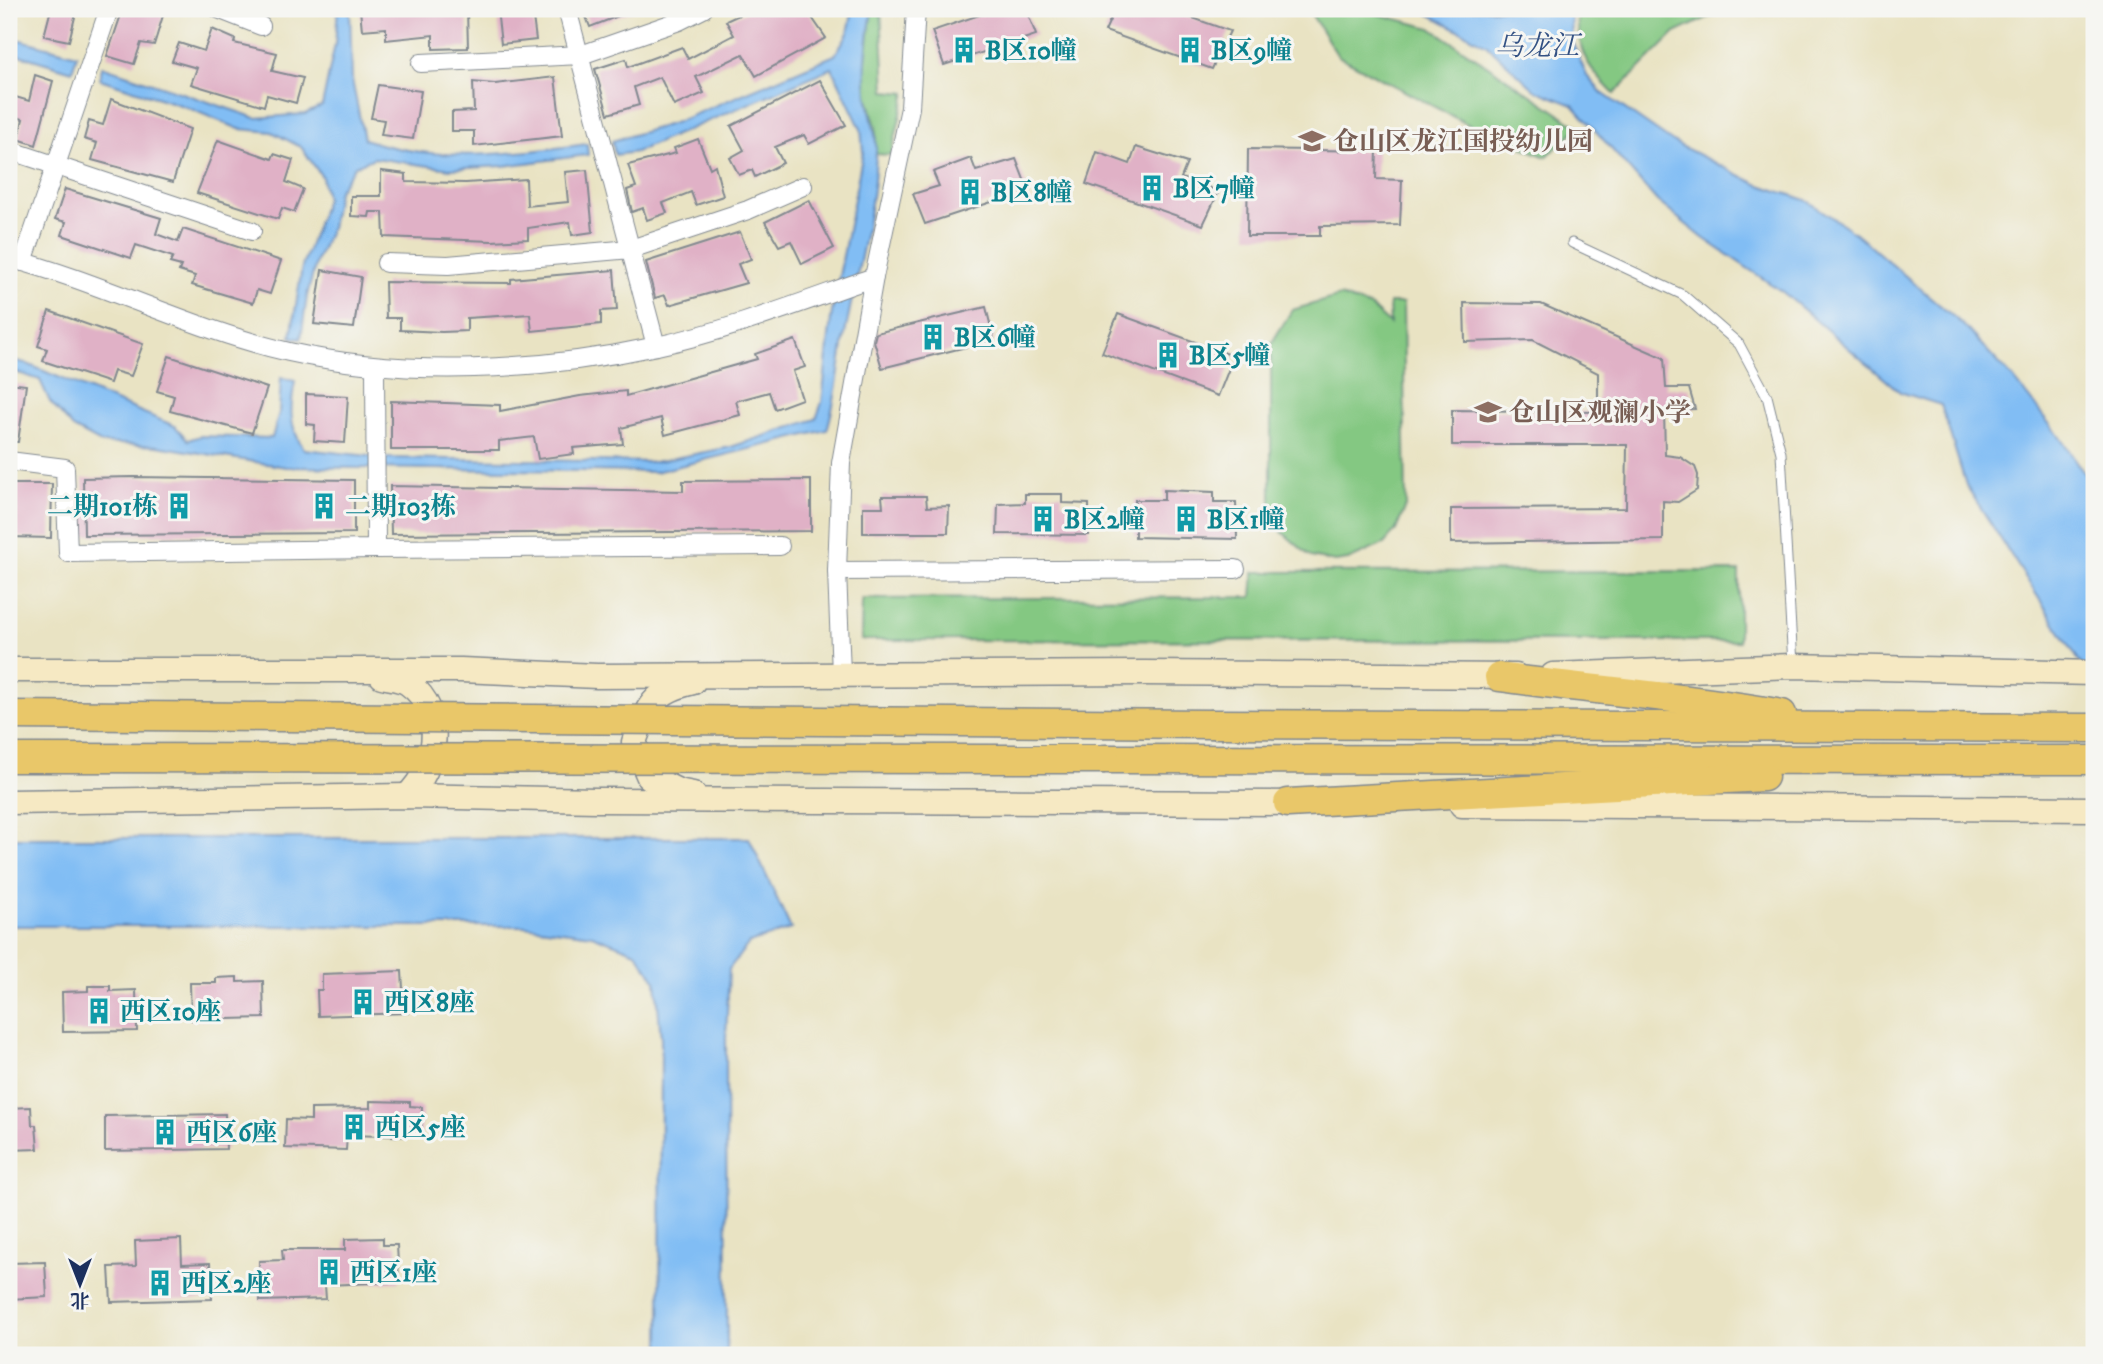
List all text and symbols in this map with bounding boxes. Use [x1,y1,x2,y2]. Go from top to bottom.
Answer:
water label: 乌龙江 [1495,29,1583,64]
building icon: B区10幢 [949,35,979,65]
place label: B区10幢 [985,35,1077,68]
building icon: B区9幢 [1175,35,1205,65]
place label: B区9幢 [1211,35,1292,68]
school or university icon: 仓山区龙江国投幼儿园 [1297,126,1327,156]
place label: 仓山区龙江国投幼儿园 [1333,126,1593,159]
building icon: B区7幢 [1137,173,1167,203]
place label: B区7幢 [1173,173,1255,206]
building icon: B区8幢 [955,177,985,207]
place label: B区8幢 [991,177,1072,210]
building icon: B区6幢 [918,322,948,352]
place label: B区6幢 [954,322,1036,355]
building icon: B区5幢 [1153,340,1183,370]
place label: B区5幢 [1189,340,1270,373]
school or university icon: 仓山区观澜小学 [1473,397,1503,427]
place label: 仓山区观澜小学 [1509,397,1691,430]
place label: 二期101栋 [47,491,158,524]
building icon: 二期101栋 [164,491,194,521]
building icon: 二期103栋 [309,491,339,521]
place label: 二期103栋 [345,491,456,524]
building icon: B区2幢 [1028,504,1058,534]
place label: B区2幢 [1064,504,1145,537]
building icon: B区1幢 [1171,504,1201,534]
place label: B区1幢 [1207,504,1285,537]
building icon: 西区8座 [348,987,378,1017]
place label: 西区8座 [384,987,475,1020]
building icon: 西区10座 [84,996,114,1026]
place label: 西区10座 [120,996,221,1029]
building icon: 西区5座 [339,1112,369,1142]
place label: 西区5座 [375,1112,466,1145]
building icon: 西区6座 [150,1117,180,1147]
place label: 西区6座 [186,1117,278,1150]
north arrow [46,1248,116,1318]
building icon: 西区1座 [314,1257,344,1287]
place label: 西区1座 [350,1257,438,1290]
building icon: 西区2座 [145,1268,175,1298]
place label: 西区2座 [181,1268,272,1301]
text: 北 [70,1288,90,1311]

